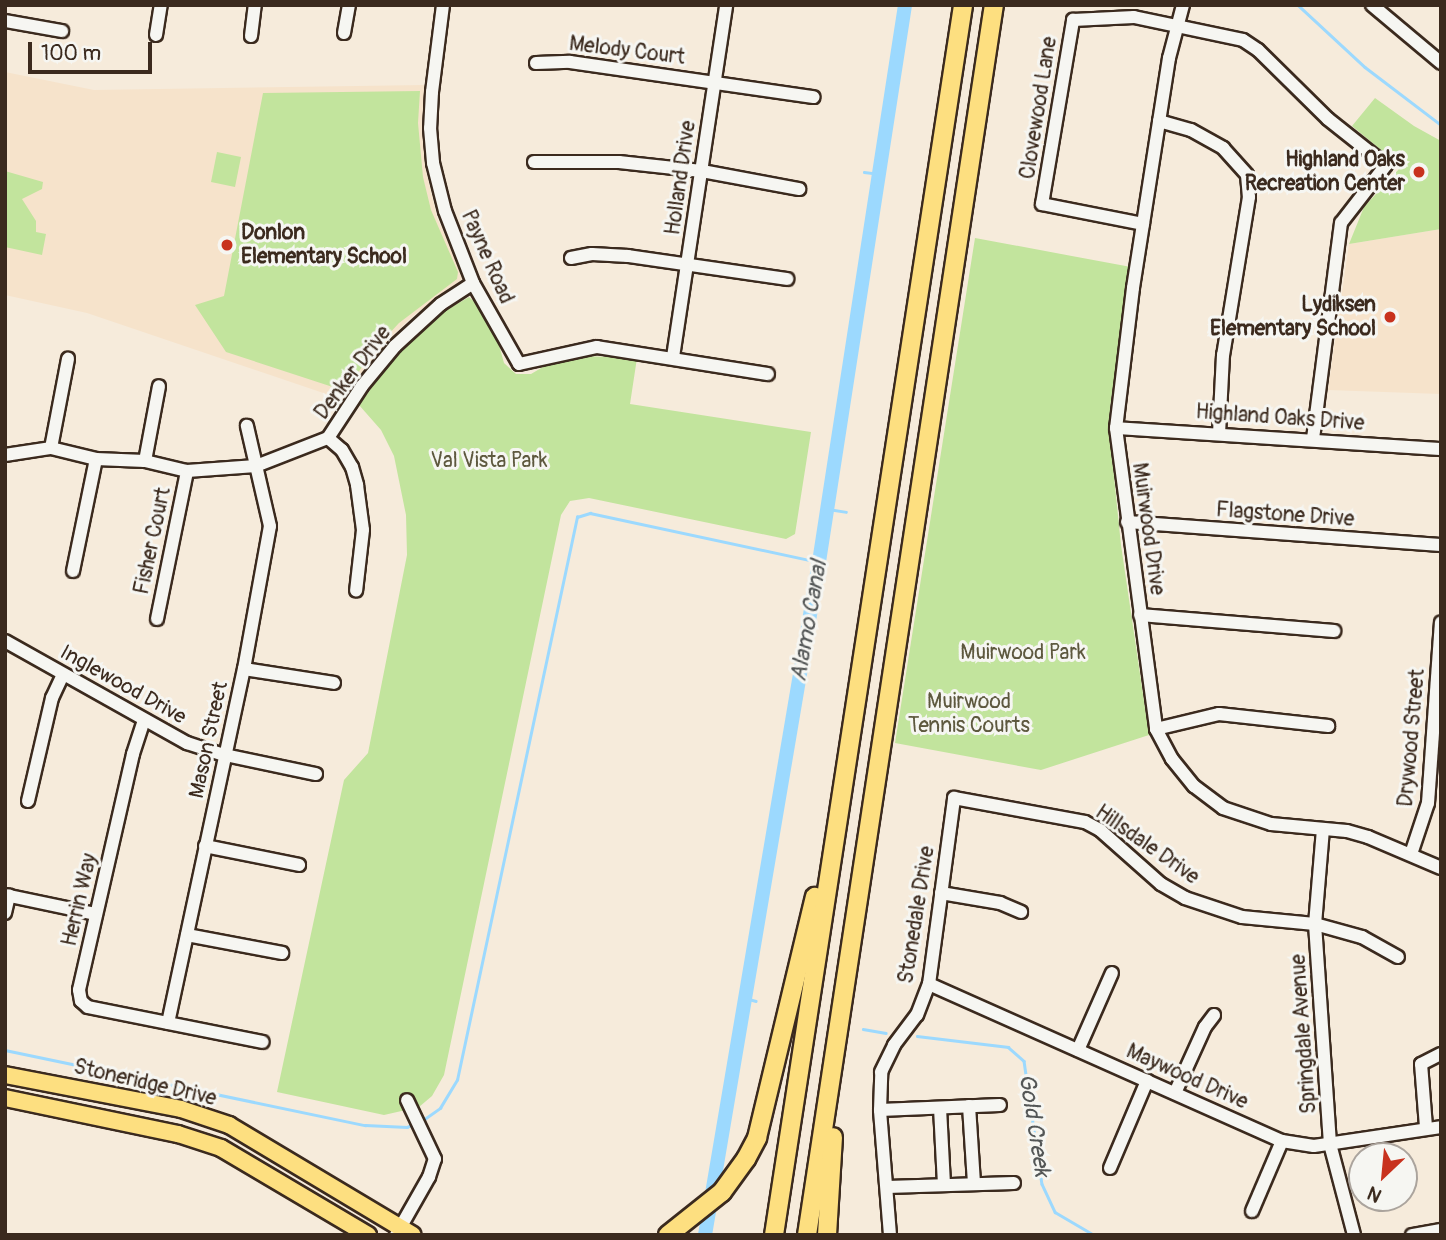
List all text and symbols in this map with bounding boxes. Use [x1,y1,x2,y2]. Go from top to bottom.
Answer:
scale bar [32,28,156,72]
street label: Melody Court [568,31,686,71]
street label: Clovewood Lane [1015,35,1063,181]
text: 100 m [41,40,101,67]
street label: Holland Drive [661,119,701,237]
place label: Highland Oaks Recreation Center [1245,147,1405,197]
marker: Highland Oaks Recreation Center [1411,164,1427,180]
street label: Payne Road [455,206,519,308]
place label: Donlon Elementary School [241,220,407,270]
marker: Donlon Elementary School [219,237,235,253]
place label: Lydiksen Elementary School [1210,292,1376,342]
marker: Lydiksen Elementary School [1382,309,1398,325]
street label: Denker Drive [310,321,396,425]
street label: Highland Oaks Drive [1195,400,1365,436]
park label: Val Vista Park [430,448,548,474]
street label: Muirwood Drive [1126,461,1170,597]
street label: Fisher Court [129,485,177,597]
street label: Flagstone Drive [1215,498,1355,532]
water label: Alamo Canal [785,558,833,684]
street label: Inglewood Drive [56,640,190,730]
park label: Muirwood Park [960,640,1086,666]
street label: Drywood Street [1393,668,1431,808]
street label: Mason Street [184,679,234,801]
park label: Muirwood Tennis Courts [908,689,1030,739]
street label: Hillsdale Drive [1090,800,1204,890]
street label: Stonedale Drive [894,844,940,986]
street label: Herrin Way [57,851,103,949]
street label: Springdale Avenue [1286,953,1322,1115]
street label: Maywood Drive [1122,1039,1252,1115]
street label: Stoneridge Drive [71,1054,219,1112]
water label: Gold Creek [1012,1072,1056,1178]
north arrow [1348,1142,1418,1212]
text: N [1364,1180,1386,1208]

